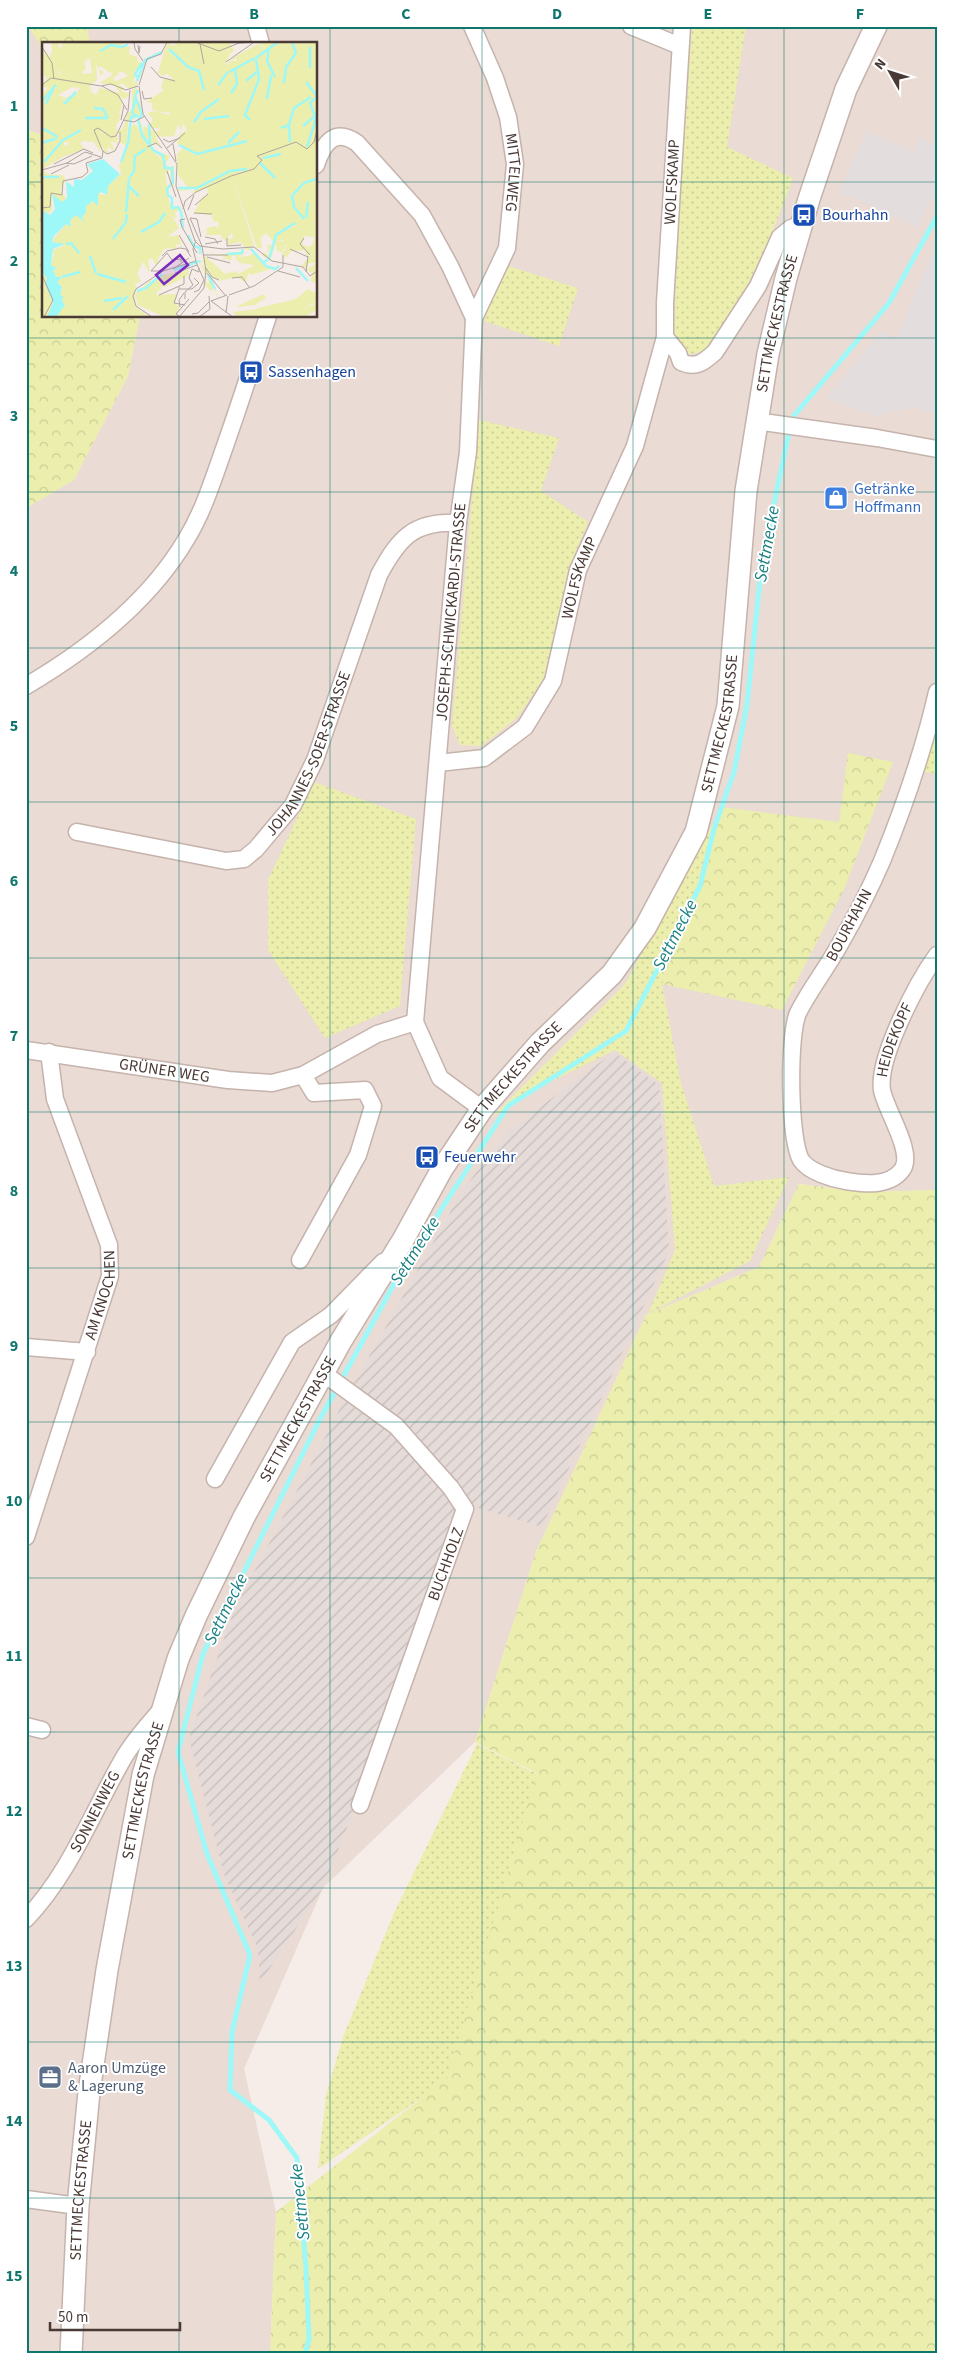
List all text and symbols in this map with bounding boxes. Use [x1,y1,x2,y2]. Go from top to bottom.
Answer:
text: A [97,3,108,25]
text: B [249,3,259,25]
text: C [401,3,411,25]
text: D [552,3,562,25]
text: E [704,3,712,25]
text: F [856,3,864,25]
inset map [42,42,318,318]
north arrow [866,48,916,98]
text: N [870,55,891,74]
text: 1 [10,95,18,117]
street label: MITTELWEG [499,132,526,213]
street label: WOLFSKAMP [659,139,685,225]
bus stop icon: Bourhahn [791,202,817,228]
place label: Bourhahn [822,204,889,226]
text: 2 [10,250,18,272]
street label: SETTMECKESTRASSE [751,252,803,394]
bus stop icon: Sassenhagen [238,359,264,385]
place label: Sassenhagen [268,361,356,383]
text: 3 [10,405,18,427]
place label: Getränke Hoffmann [854,478,921,518]
shop icon: Getränke Hoffmann [823,485,849,511]
street label: JOSEPH-SCHWICKARDI-STRASSE [430,502,472,722]
water label: Settmecke [748,504,786,584]
street label: WOLFSKAMP [556,533,603,621]
text: 4 [10,560,19,582]
street label: SETTMECKESTRASSE [695,653,743,795]
street label: JOHANNES-SOER-STRASSE [260,668,356,841]
text: 5 [10,715,18,737]
text: 6 [10,870,18,892]
street label: BOURHAHN [821,885,877,965]
water label: Settmecke [646,895,704,975]
street label: HEIDEKOPF [871,999,918,1079]
street label: SETTMECKESTRASSE [458,1016,567,1137]
text: 7 [10,1025,18,1047]
street label: GRÜNER WEG [118,1053,211,1088]
bus stop icon: Feuerwehr [414,1144,440,1170]
place label: Feuerwehr [444,1146,516,1168]
text: 8 [10,1180,18,1202]
water label: Settmecke [384,1211,446,1290]
street label: AM KNOCHEN [79,1250,121,1342]
text: 9 [10,1335,18,1357]
street label: SETTMECKESTRASSE [254,1352,342,1486]
text: 10 [6,1490,22,1512]
street label: BUCHHOLZ [423,1524,469,1604]
water label: Settmecke [198,1569,254,1649]
text: 11 [6,1645,22,1667]
street label: SETTMECKESTRASSE [117,1719,169,1861]
street label: SONNENWEG [65,1767,125,1857]
text: 12 [6,1800,22,1822]
text: 13 [6,1955,22,1977]
place label: Aaron Umzüge & Lagerung [68,2057,166,2097]
office icon: Aaron Umzüge & Lagerung [37,2064,63,2090]
text: 14 [6,2110,23,2132]
street label: SETTMECKESTRASSE [64,2119,97,2261]
water label: Settmecke [284,2162,316,2242]
text: 15 [6,2265,22,2287]
scale bar [50,2300,180,2332]
text: 50 m [58,2307,88,2328]

